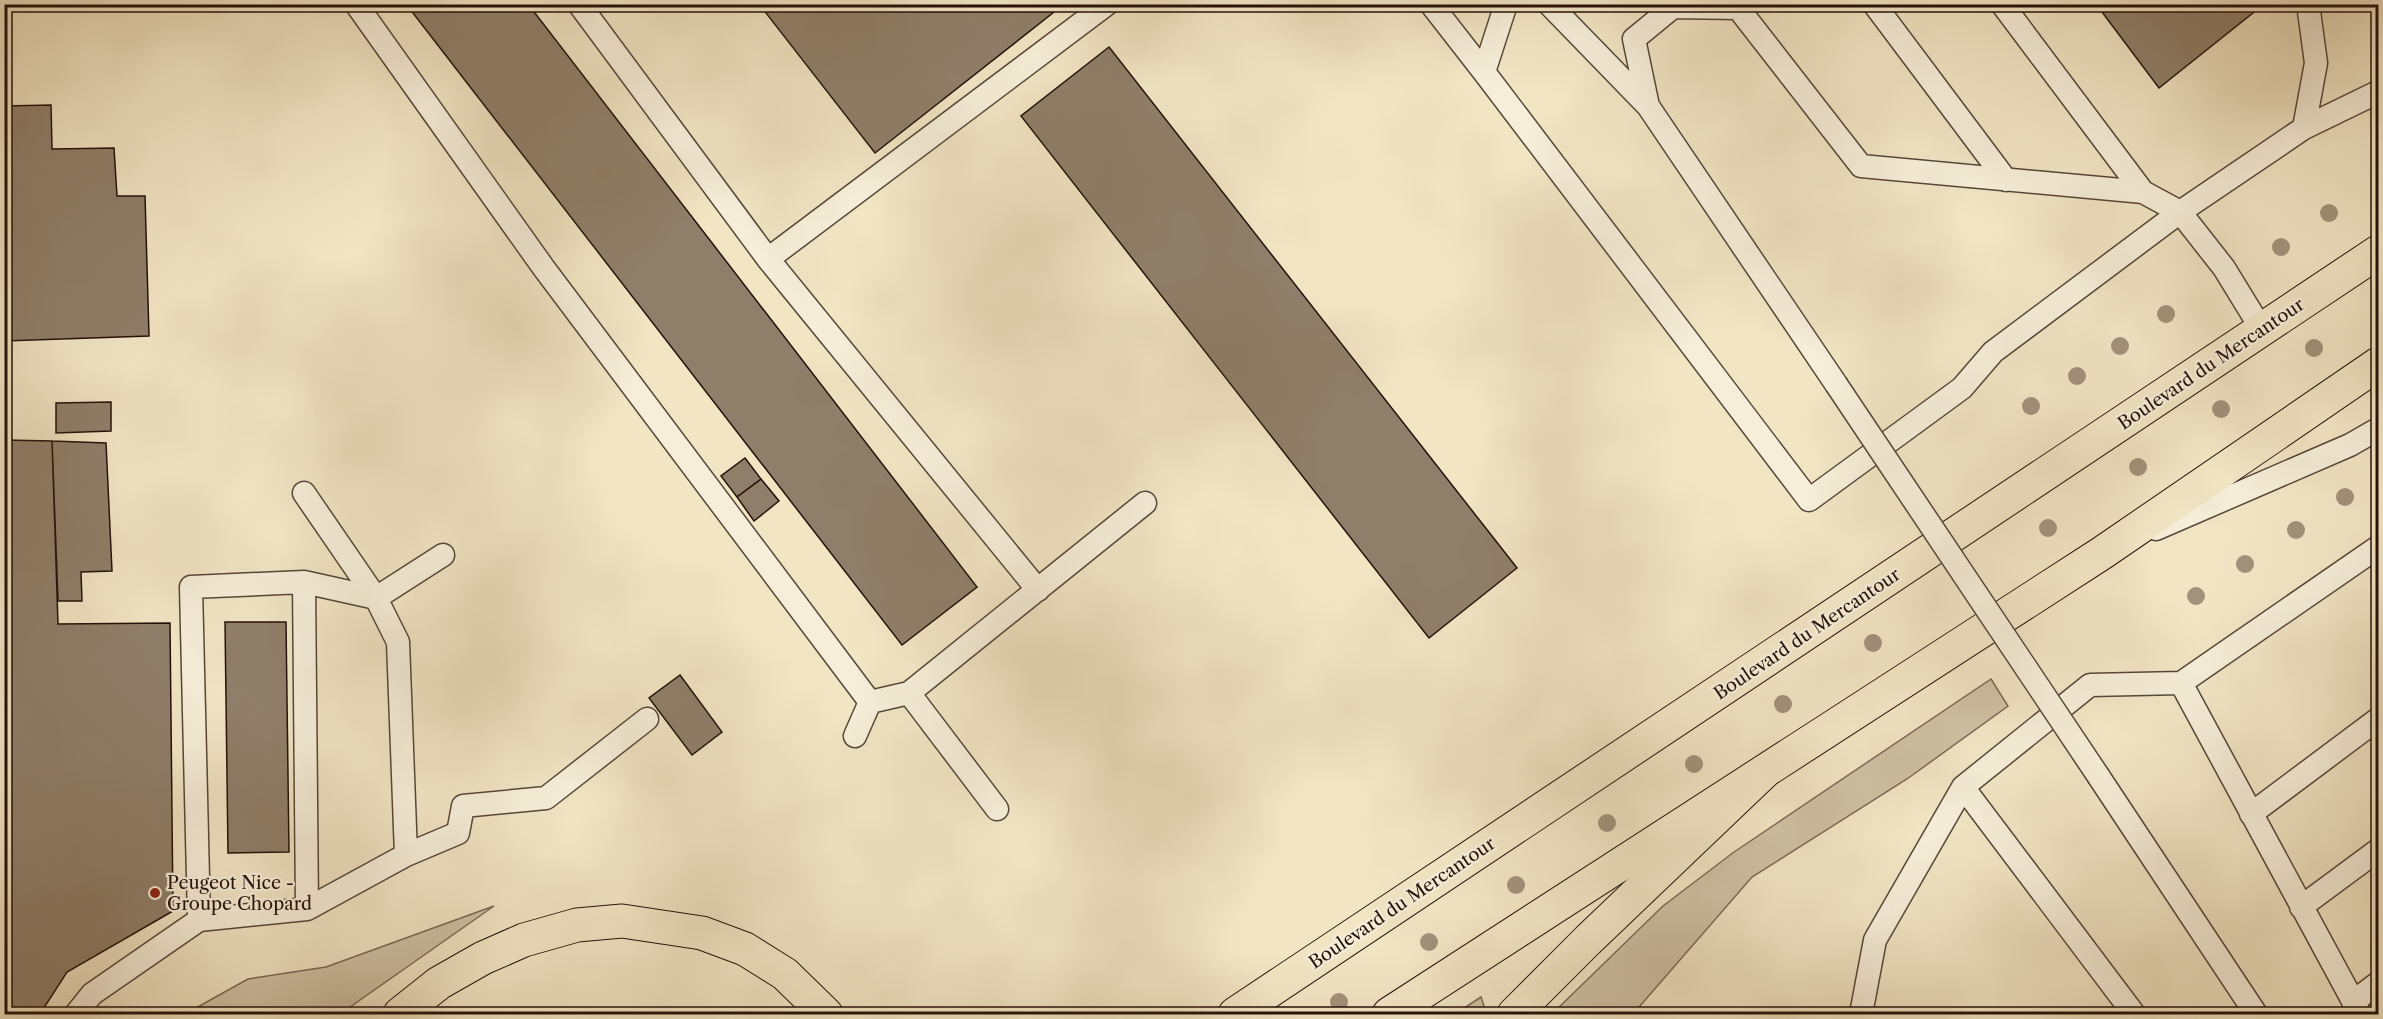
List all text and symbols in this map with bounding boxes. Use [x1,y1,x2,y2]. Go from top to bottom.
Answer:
street label: Boulevard du Mercantour [2114,293,2309,435]
street label: Boulevard du Mercantour [1710,563,1905,705]
street label: Boulevard du Mercantour [1305,832,1500,974]
place label: Peugeot Nice - Groupe Chopard [167,872,312,915]
marker: Peugeot Nice - Groupe Chopard [148,886,162,900]

